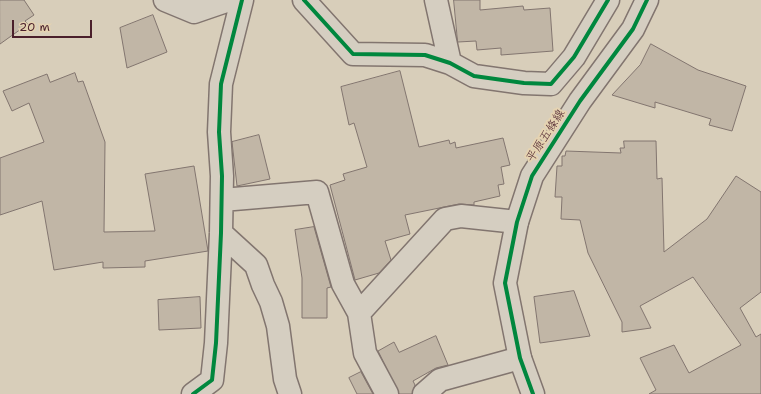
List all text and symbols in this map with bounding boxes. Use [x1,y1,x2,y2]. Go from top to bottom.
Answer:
scale bar [14,12,94,38]
text: 20 m [19,19,50,35]
street label: 平原五條線 [524,107,568,165]

